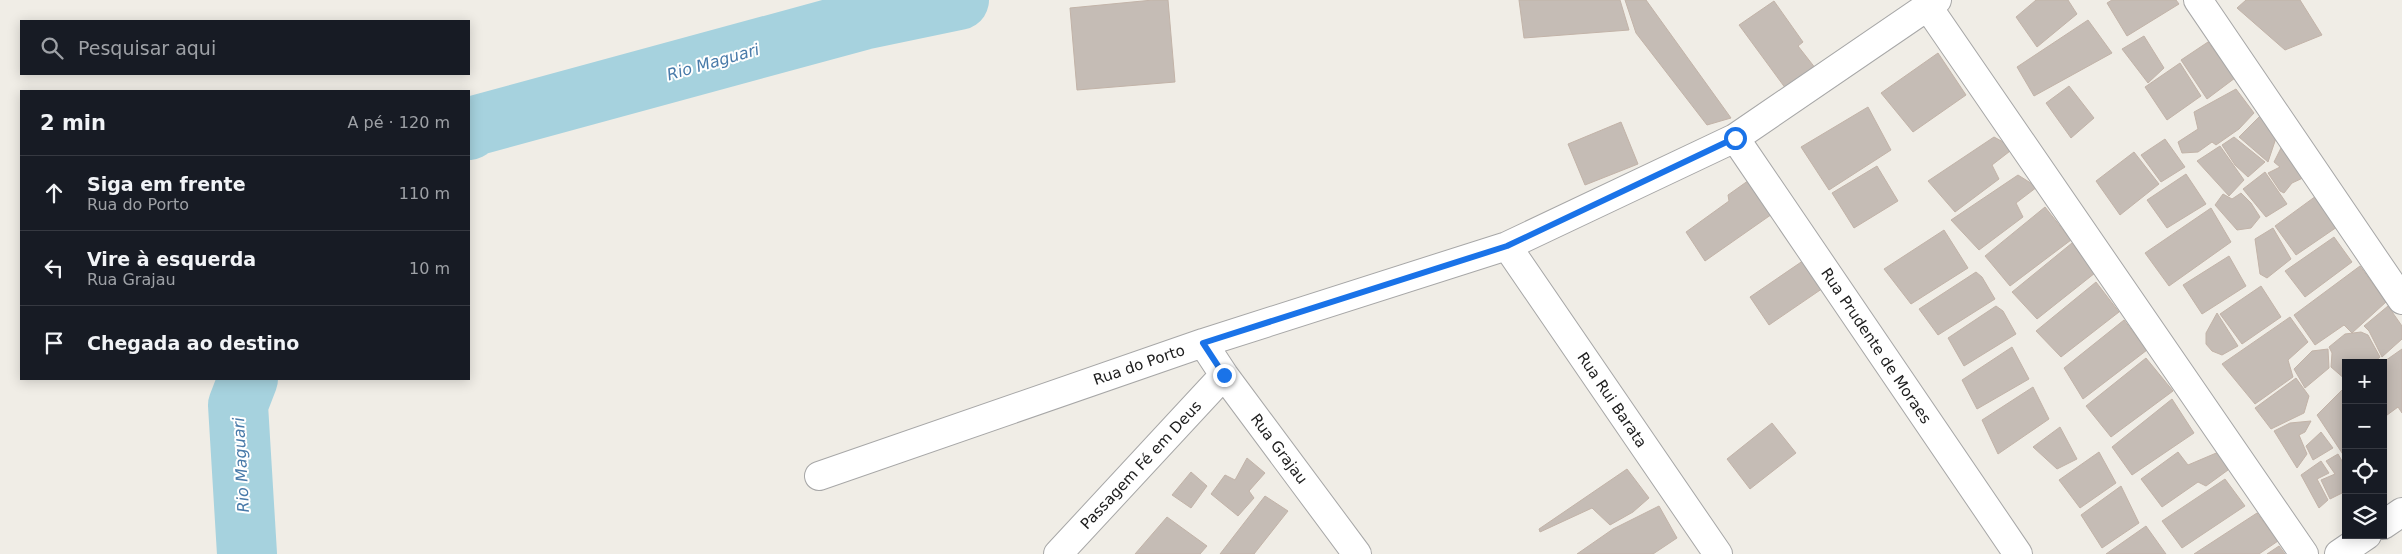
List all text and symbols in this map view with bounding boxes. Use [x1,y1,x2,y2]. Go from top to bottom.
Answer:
search box [20,20,470,75]
icon: search [38,34,66,62]
text: Pesquisar aqui [78,37,216,59]
water label: Rio Maguari [665,40,762,84]
text: 2 min [40,111,106,135]
text: A pé · 120 m [348,113,450,132]
route start [1724,127,1747,150]
text: Siga em frente [87,173,246,195]
icon: ahead [40,179,68,207]
text: 110 m [399,184,450,203]
text: Rua do Porto [87,195,189,214]
text: Vire à esquerda [87,248,256,270]
icon: left [40,254,68,282]
text: 10 m [409,259,450,278]
street label: Rua Prudente de Moraes [1817,265,1935,427]
text: Rua Grajau [87,270,176,289]
icon: arrive [40,329,68,357]
text: Chegada ao destino [87,332,299,354]
street label: Rua do Porto [1091,341,1187,389]
street label: Rua Rui Barata [1573,349,1651,451]
map controls [2342,359,2387,539]
button: + [2342,359,2387,404]
route end [1213,364,1236,387]
street label: Passagem Fé em Deus [1077,397,1205,533]
button: − [2342,404,2387,449]
street label: Rua Grajau [1247,410,1311,488]
water label: Rio Maguari [229,416,253,513]
button: locate [2342,449,2387,494]
button: layers [2342,494,2387,539]

